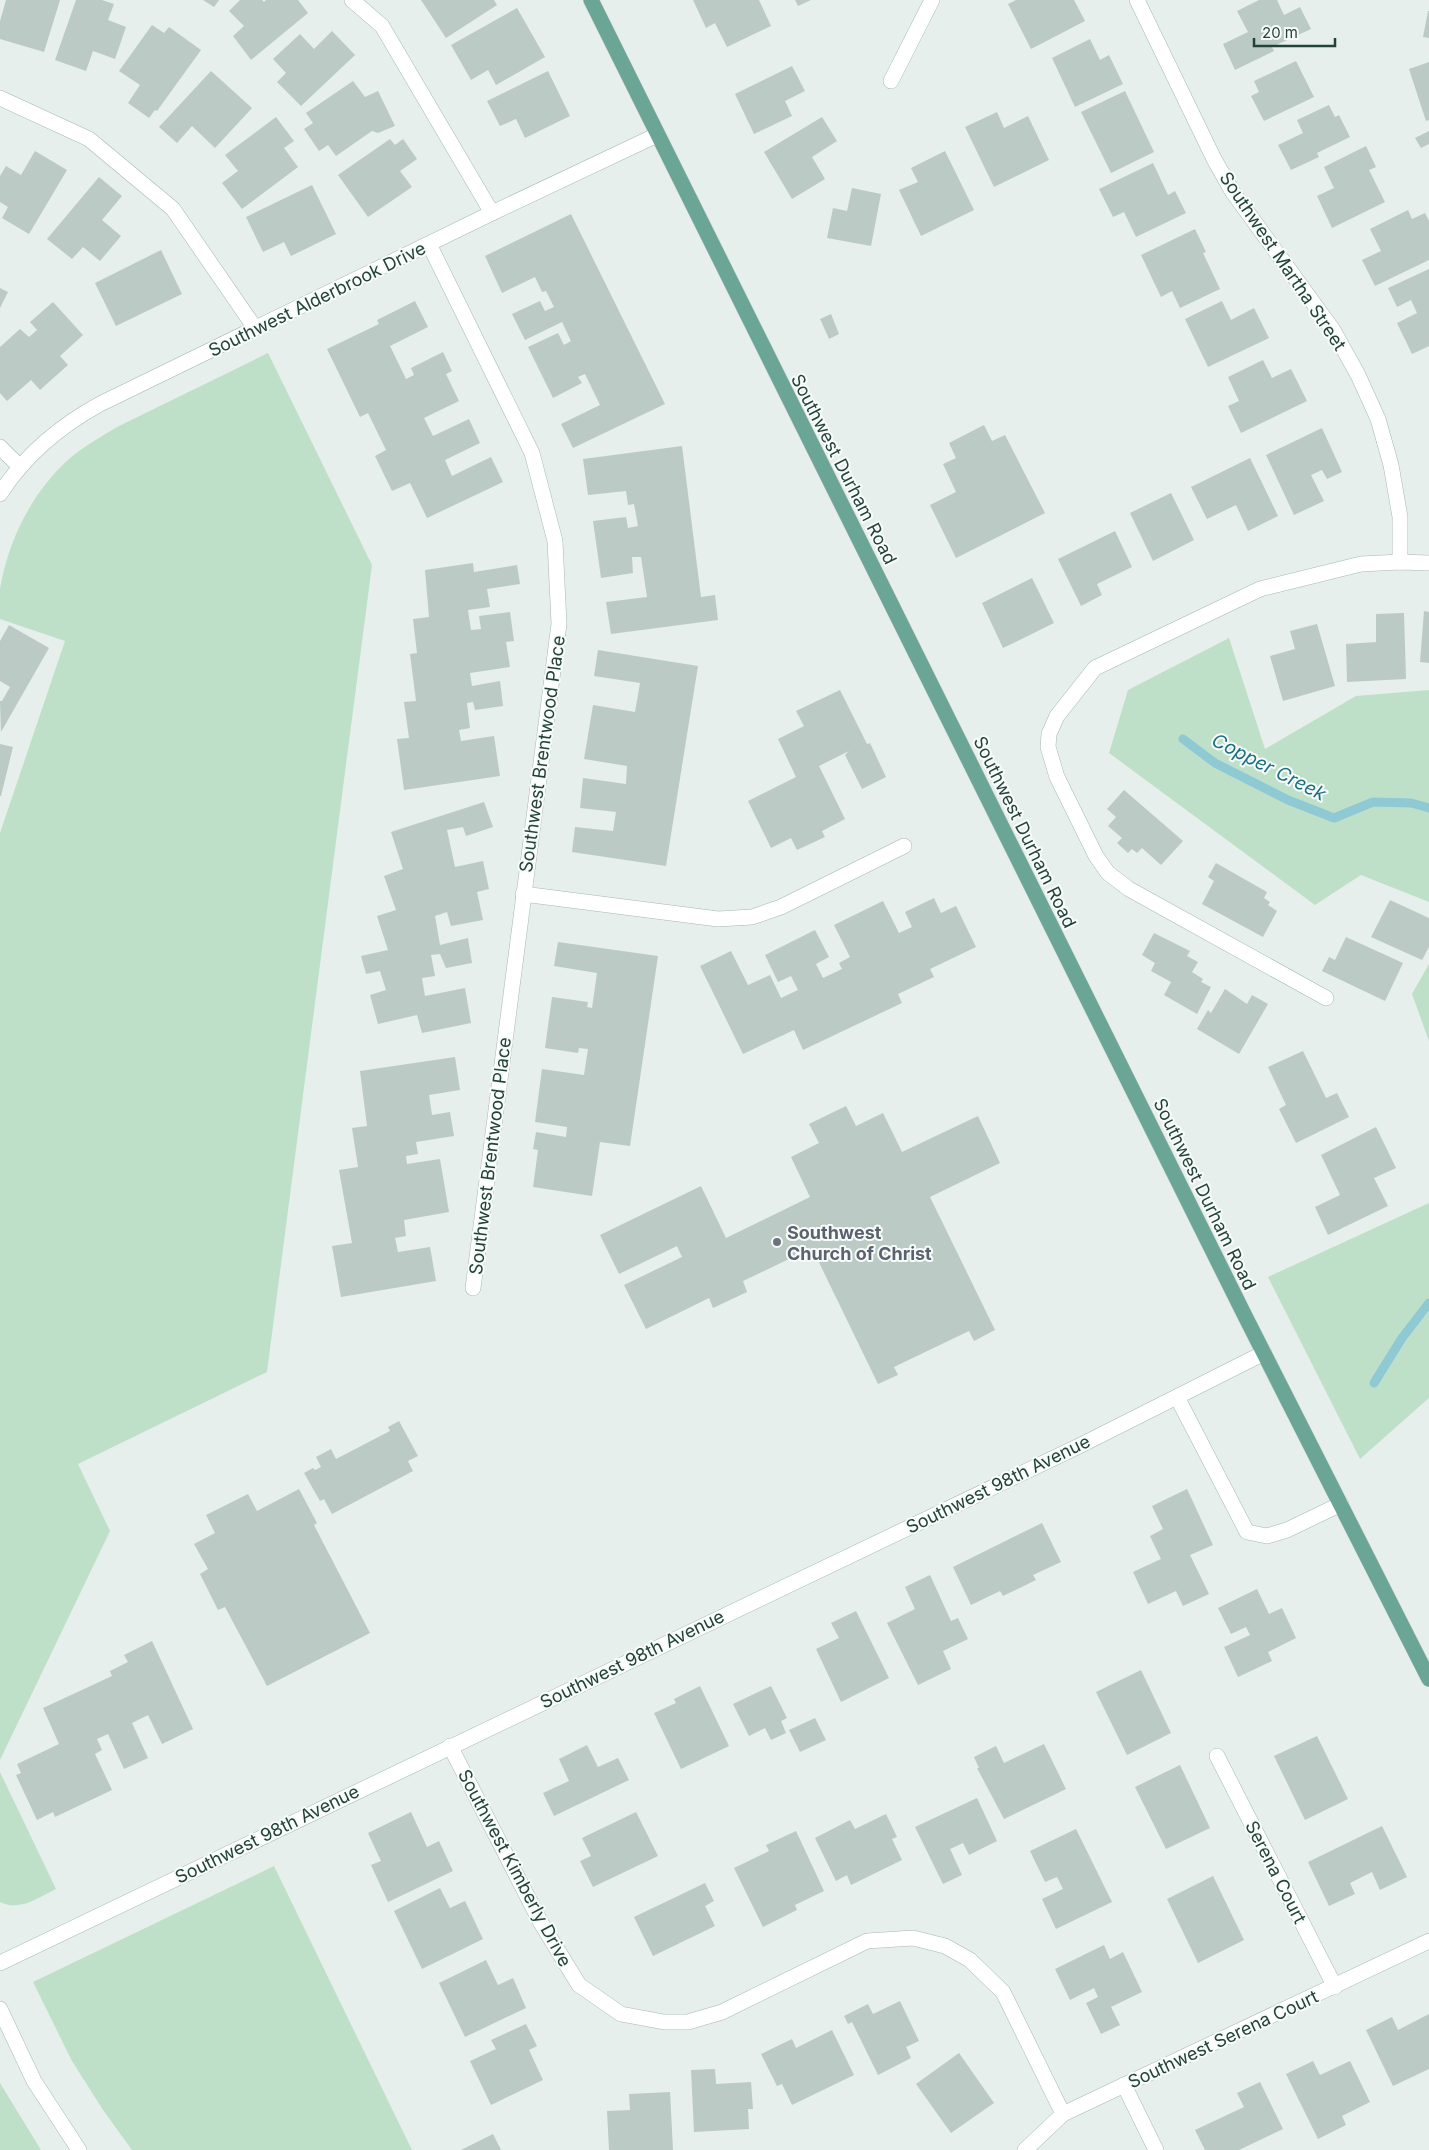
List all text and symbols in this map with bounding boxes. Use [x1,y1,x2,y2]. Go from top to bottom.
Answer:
scale bar [1254,15,1335,47]
text: 20 m [1262,23,1298,42]
street label: Southwest Martha Street [1215,168,1351,354]
street label: Southwest Alderbrook Drive [205,237,429,361]
street label: Southwest Durham Road [787,370,901,568]
street label: Southwest Brentwood Place [515,634,569,874]
water label: Copper Creek [1208,728,1330,806]
street label: Southwest Durham Road [969,733,1081,931]
street label: Southwest Brentwood Place [465,1036,515,1276]
street label: Southwest Durham Road [1149,1095,1261,1293]
place label: Southwest Church of Christ [787,1222,932,1264]
marker: Southwest Church of Christ [771,1236,783,1248]
street label: Southwest 98th Avenue [903,1430,1093,1538]
street label: Southwest 98th Avenue [537,1605,727,1713]
street label: Southwest Kimberly Drive [454,1766,576,1970]
street label: Southwest 98th Avenue [172,1780,362,1888]
street label: Serena Court [1241,1817,1311,1927]
street label: Southwest Serena Court [1125,1986,1321,2092]

